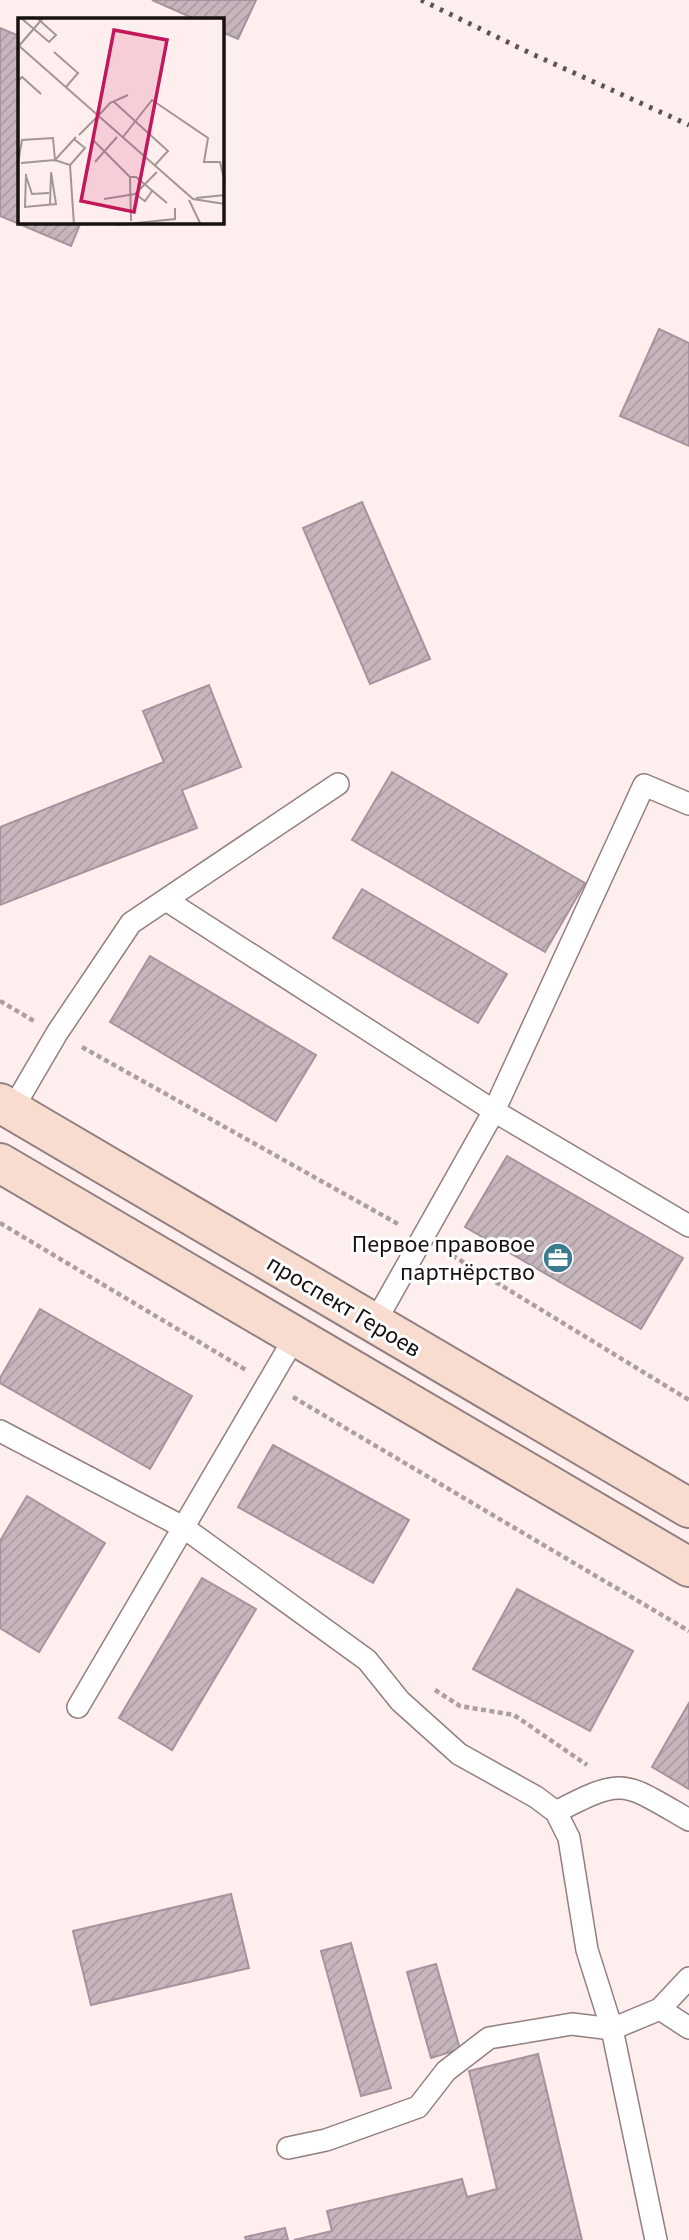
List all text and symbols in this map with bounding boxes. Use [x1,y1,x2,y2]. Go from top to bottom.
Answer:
inset map [18,18,224,224]
place label: Первое правовое партнёрство [352,1227,535,1290]
office icon: Первое правовое партнёрство [541,1241,575,1275]
street label: проспект Героев [260,1246,428,1366]

